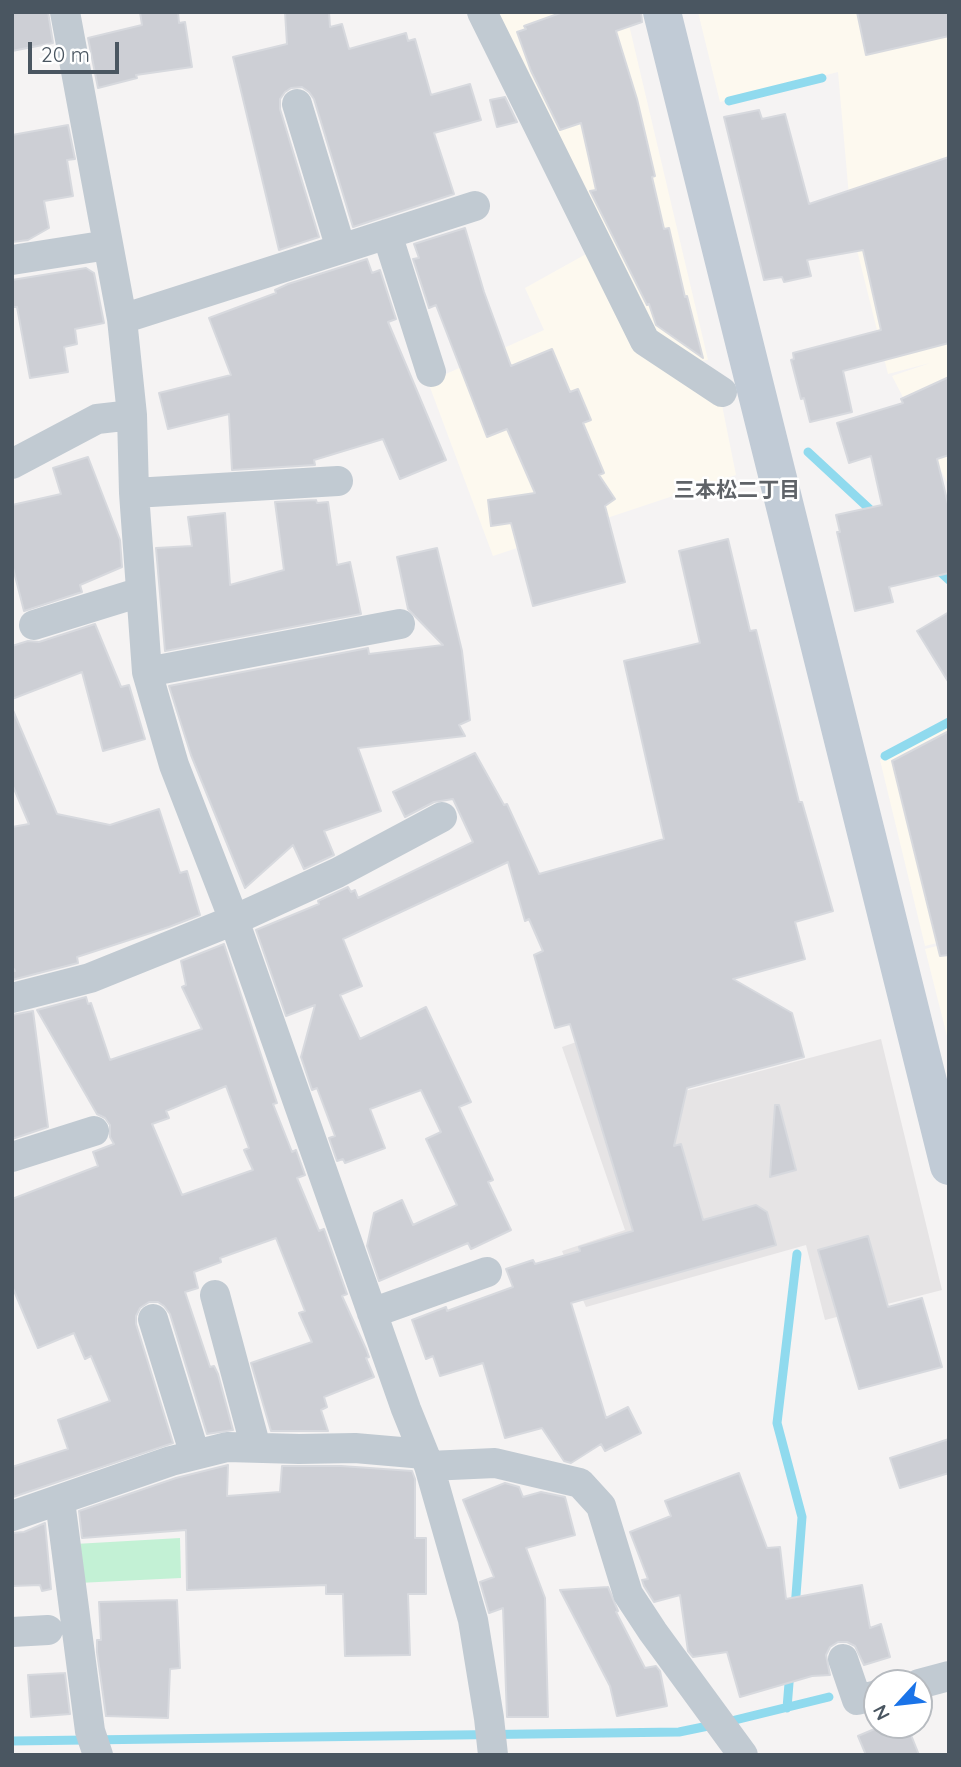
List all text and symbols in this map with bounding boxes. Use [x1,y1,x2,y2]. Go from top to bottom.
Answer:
scale bar [32,28,122,72]
text: 20 m [41,41,90,67]
district label: 三本松二丁目 [674,478,800,504]
north arrow [863,1669,933,1739]
text: N [867,1701,895,1724]

